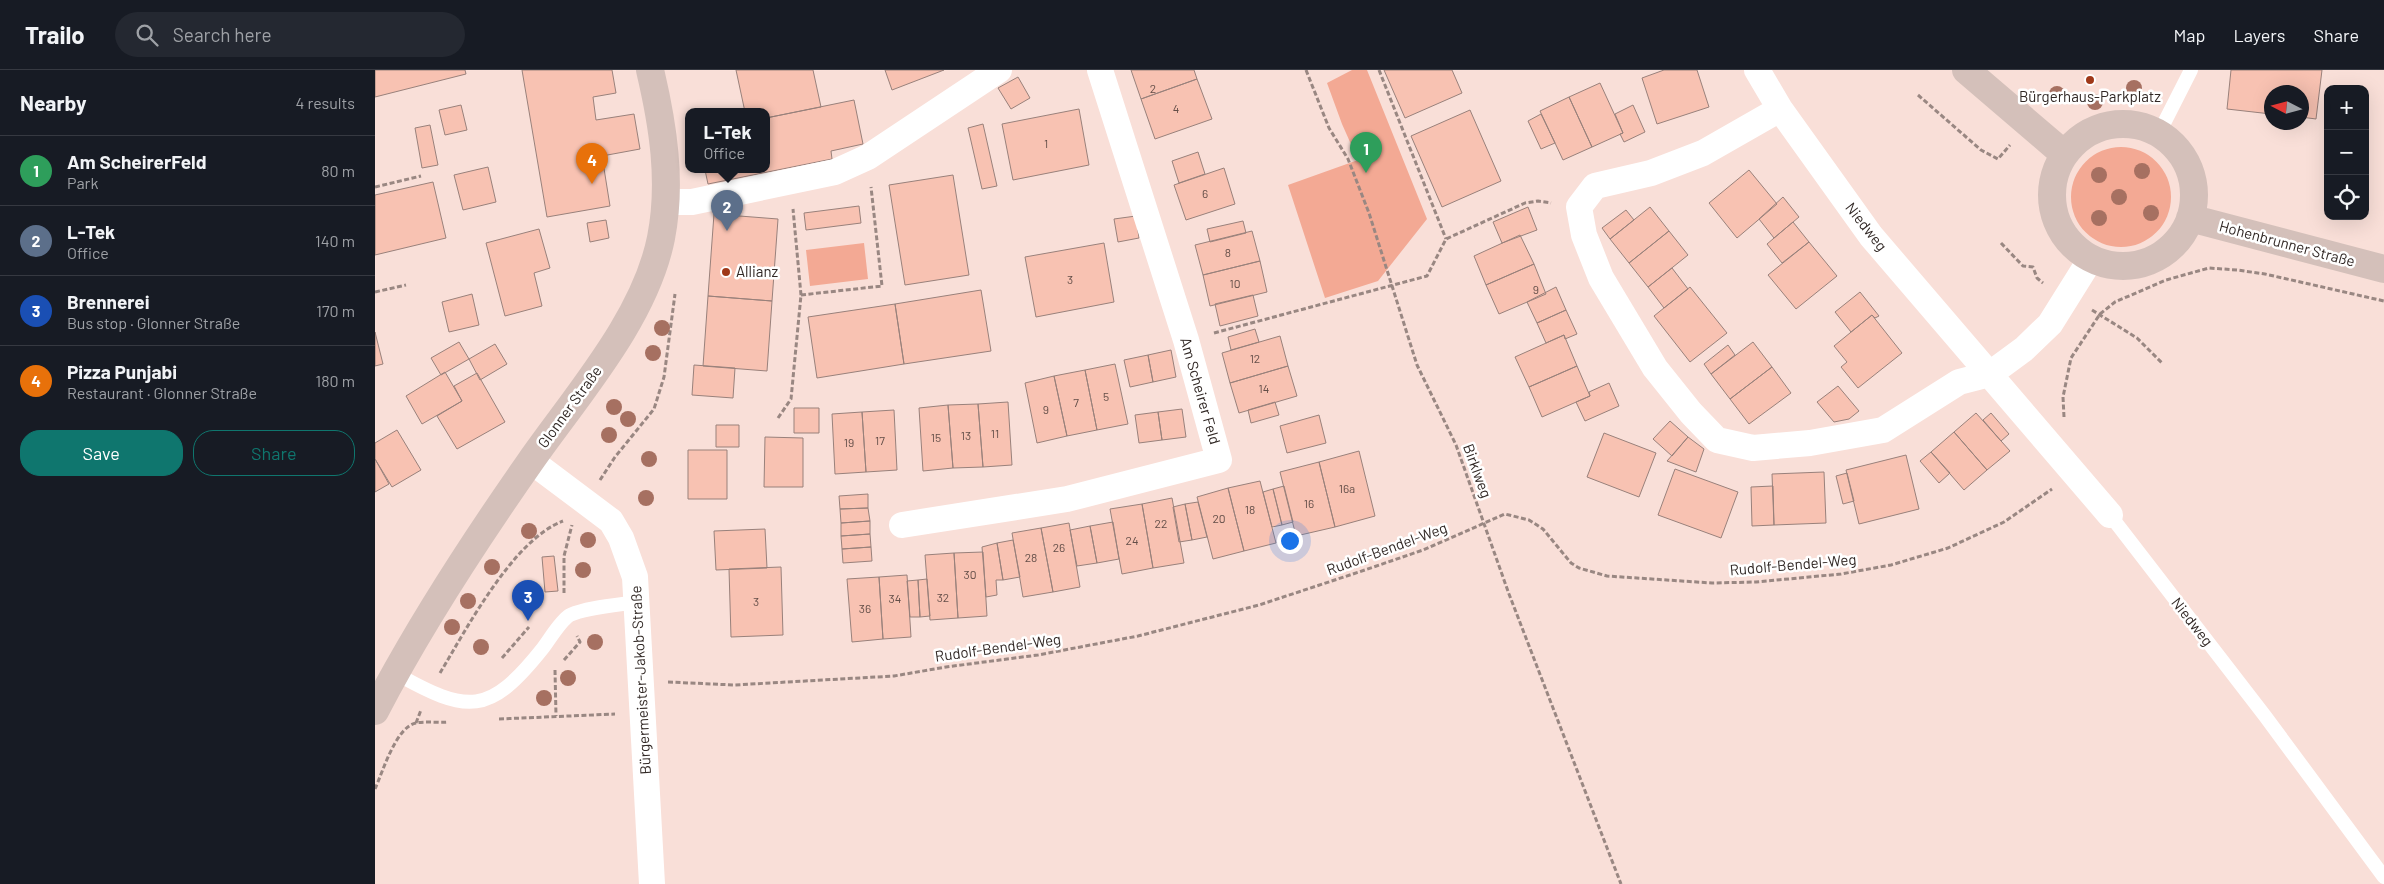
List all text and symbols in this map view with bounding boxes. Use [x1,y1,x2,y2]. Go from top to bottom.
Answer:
search box [115,12,465,57]
text: Trailo [25,20,85,49]
icon: search [133,21,161,49]
text: Search here [173,23,272,46]
text: Map [2173,24,2205,46]
text: Layers [2233,24,2286,46]
text: Share [2314,24,2359,46]
marker: Bürgerhaus-Parkplatz [2084,74,2096,86]
house number: 2 [1150,81,1156,95]
north arrow [2264,85,2309,130]
map controls [2324,85,2369,220]
button: + [2324,85,2369,130]
place label: Bürgerhaus-Parkplatz [2019,87,2161,105]
text: Nearby [20,90,86,115]
text: 4 results [295,93,355,112]
house number: 4 [1173,101,1179,115]
popup [685,108,770,173]
text: L-Tek [703,120,752,143]
button: − [2324,130,2369,175]
pin: 1 [1350,132,1382,173]
house number: 1 [1044,136,1048,150]
pin: 4 [576,143,608,184]
text: Office [703,143,745,162]
text: Am ScheirerFeld [67,150,206,173]
text: 1 [33,161,39,180]
text: 80 m [321,161,355,180]
text: Park [67,173,98,192]
button: locate [2324,175,2369,220]
house number: 6 [1202,186,1208,200]
pin: 2 [711,190,743,231]
street label: Niedweg [1842,198,1891,254]
street label: Hohenbrunner Straße [2217,216,2357,270]
text: L-Tek [67,220,115,243]
text: 2 [32,231,40,250]
text: 140 m [315,231,355,250]
text: Office [67,243,109,262]
house number: 8 [1225,245,1231,259]
place label: Allianz [736,262,779,280]
marker: Allianz [720,266,732,278]
house number: 3 [1067,272,1073,286]
house number: 10 [1230,276,1240,290]
house number: 9 [1533,282,1539,296]
text: Brennerei [67,290,150,313]
text: 3 [32,301,40,320]
text: 170 m [316,301,355,320]
text: Bus stop · Glonner Straße [67,313,240,332]
street label: Am Scheirer Feld [1177,335,1225,446]
house number: 12 [1250,351,1260,365]
text: Pizza Punjabi [67,360,177,383]
street label: Glonner Straße [533,362,605,451]
text: 4 [31,371,41,390]
text: 180 m [316,371,355,390]
house number: 14 [1259,381,1269,395]
text: Restaurant · Glonner Straße [67,383,257,402]
house number: 5 [1103,389,1109,403]
house number: 7 [1073,395,1079,409]
house number: 9 [1043,402,1049,416]
house number: 11 [991,426,999,440]
house number: 13 [961,428,971,442]
button: Save [20,430,183,476]
button: Share [193,430,355,476]
house number: 15 [931,430,941,444]
house number: 17 [875,433,885,447]
house number: 19 [844,435,854,449]
street label: Birklweg [1460,441,1496,500]
house number: 16a [1339,481,1355,495]
house number: 16 [1304,496,1314,510]
house number: 18 [1245,502,1255,516]
house number: 20 [1212,511,1226,525]
house number: 22 [1155,516,1167,530]
street label: Rudolf-Bendel-Weg [1324,518,1449,578]
your location [1277,528,1303,554]
house number: 24 [1125,533,1139,547]
house number: 26 [1053,540,1065,554]
house number: 28 [1025,550,1037,564]
street label: Rudolf-Bendel-Weg [1729,550,1857,579]
house number: 30 [964,567,976,581]
pin: 3 [512,580,544,621]
street label: Bürgermeister-Jakob-Straße [626,585,654,775]
house number: 32 [937,590,949,604]
house number: 34 [889,591,901,605]
street label: Niedweg [2168,593,2217,649]
house number: 3 [753,594,759,608]
house number: 36 [859,601,871,615]
street label: Rudolf-Bendel-Weg [934,629,1062,665]

